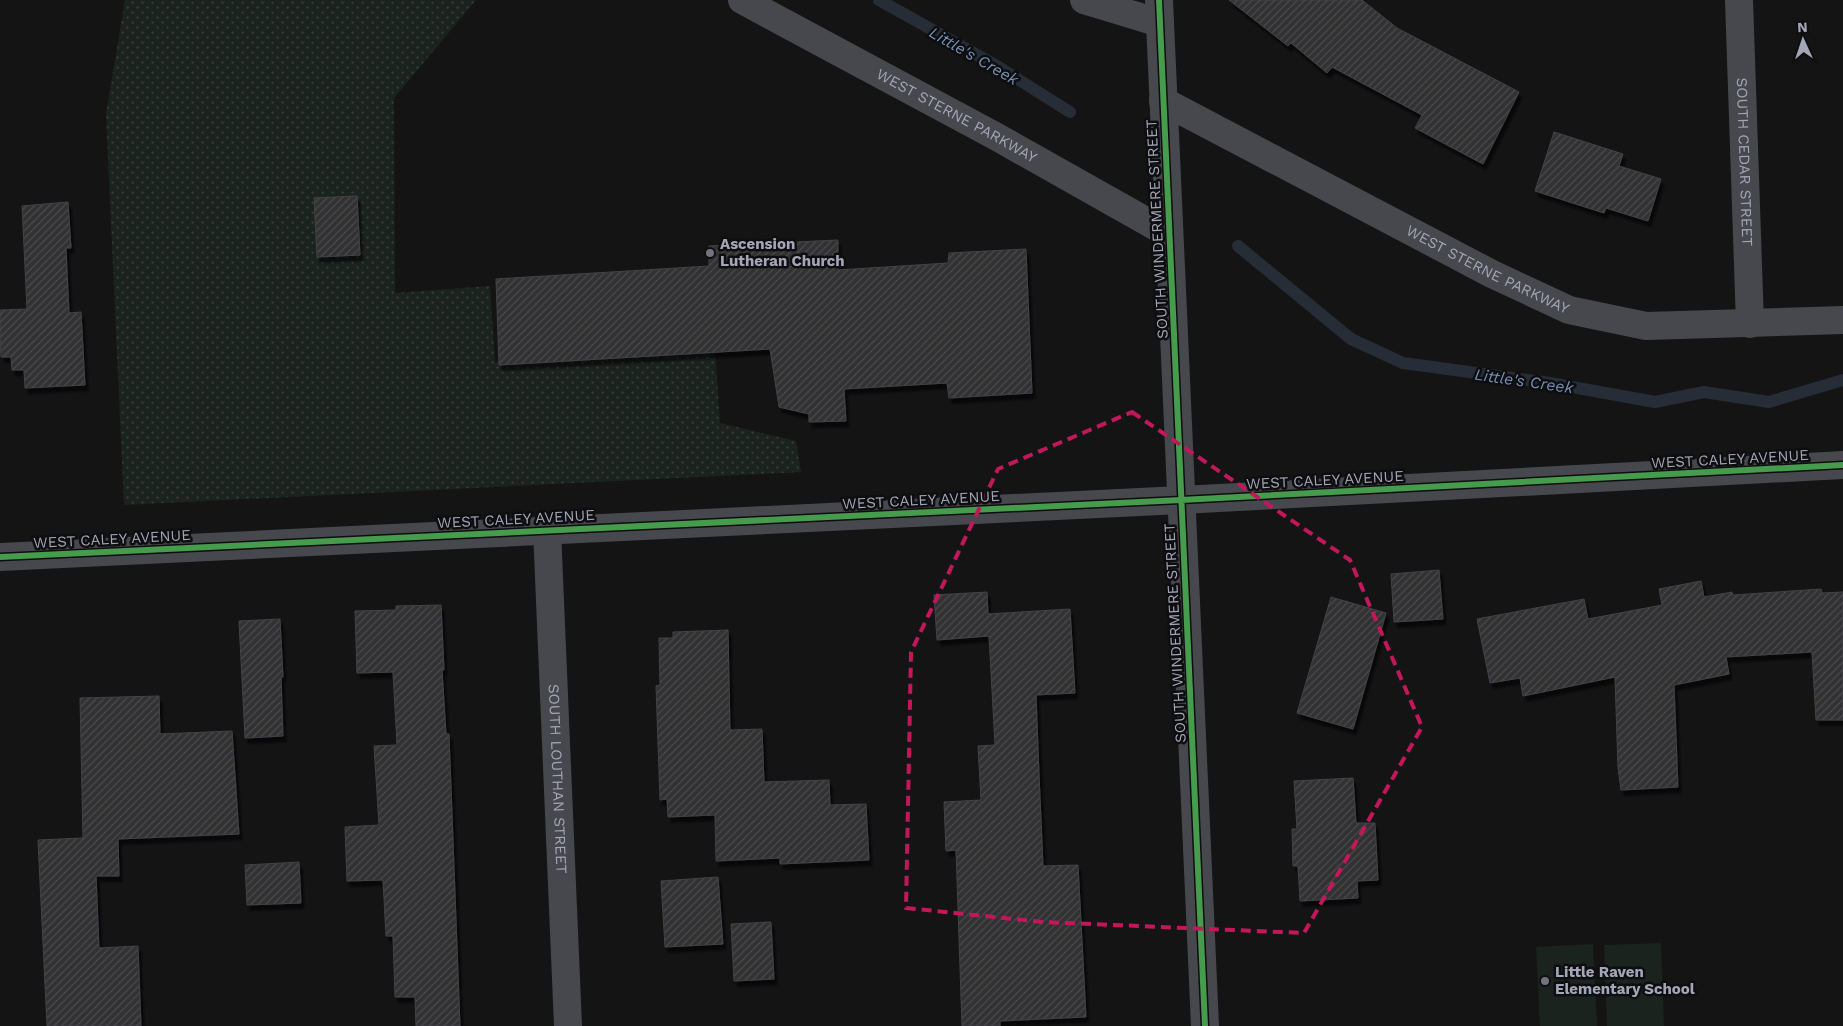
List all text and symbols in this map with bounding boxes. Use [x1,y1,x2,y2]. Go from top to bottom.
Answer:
north arrow [1778,15,1828,65]
text: N [1797,19,1808,35]
water label: Little's Creek [926,23,1023,90]
street label: WEST STERNE PARKWAY [873,65,1041,167]
street label: SOUTH CEDAR STREET [1733,77,1756,246]
street label: SOUTH WINDERMERE STREET [1142,119,1172,339]
street label: WEST STERNE PARKWAY [1403,221,1573,318]
place label: Ascension Lutheran Church [720,235,845,270]
marker: Ascension Lutheran Church [704,247,716,259]
water label: Little's Creek [1473,365,1576,398]
street label: WEST CALEY AVENUE [1651,446,1809,472]
street label: WEST CALEY AVENUE [1246,467,1404,493]
street label: WEST CALEY AVENUE [842,487,1000,513]
street label: WEST CALEY AVENUE [437,506,595,532]
street label: SOUTH WINDERMERE STREET [1160,523,1190,743]
street label: WEST CALEY AVENUE [33,526,191,552]
street label: SOUTH LOUTHAN STREET [545,684,571,874]
place label: Little Raven Elementary School [1555,963,1695,998]
marker: Little Raven Elementary School [1539,975,1551,987]

